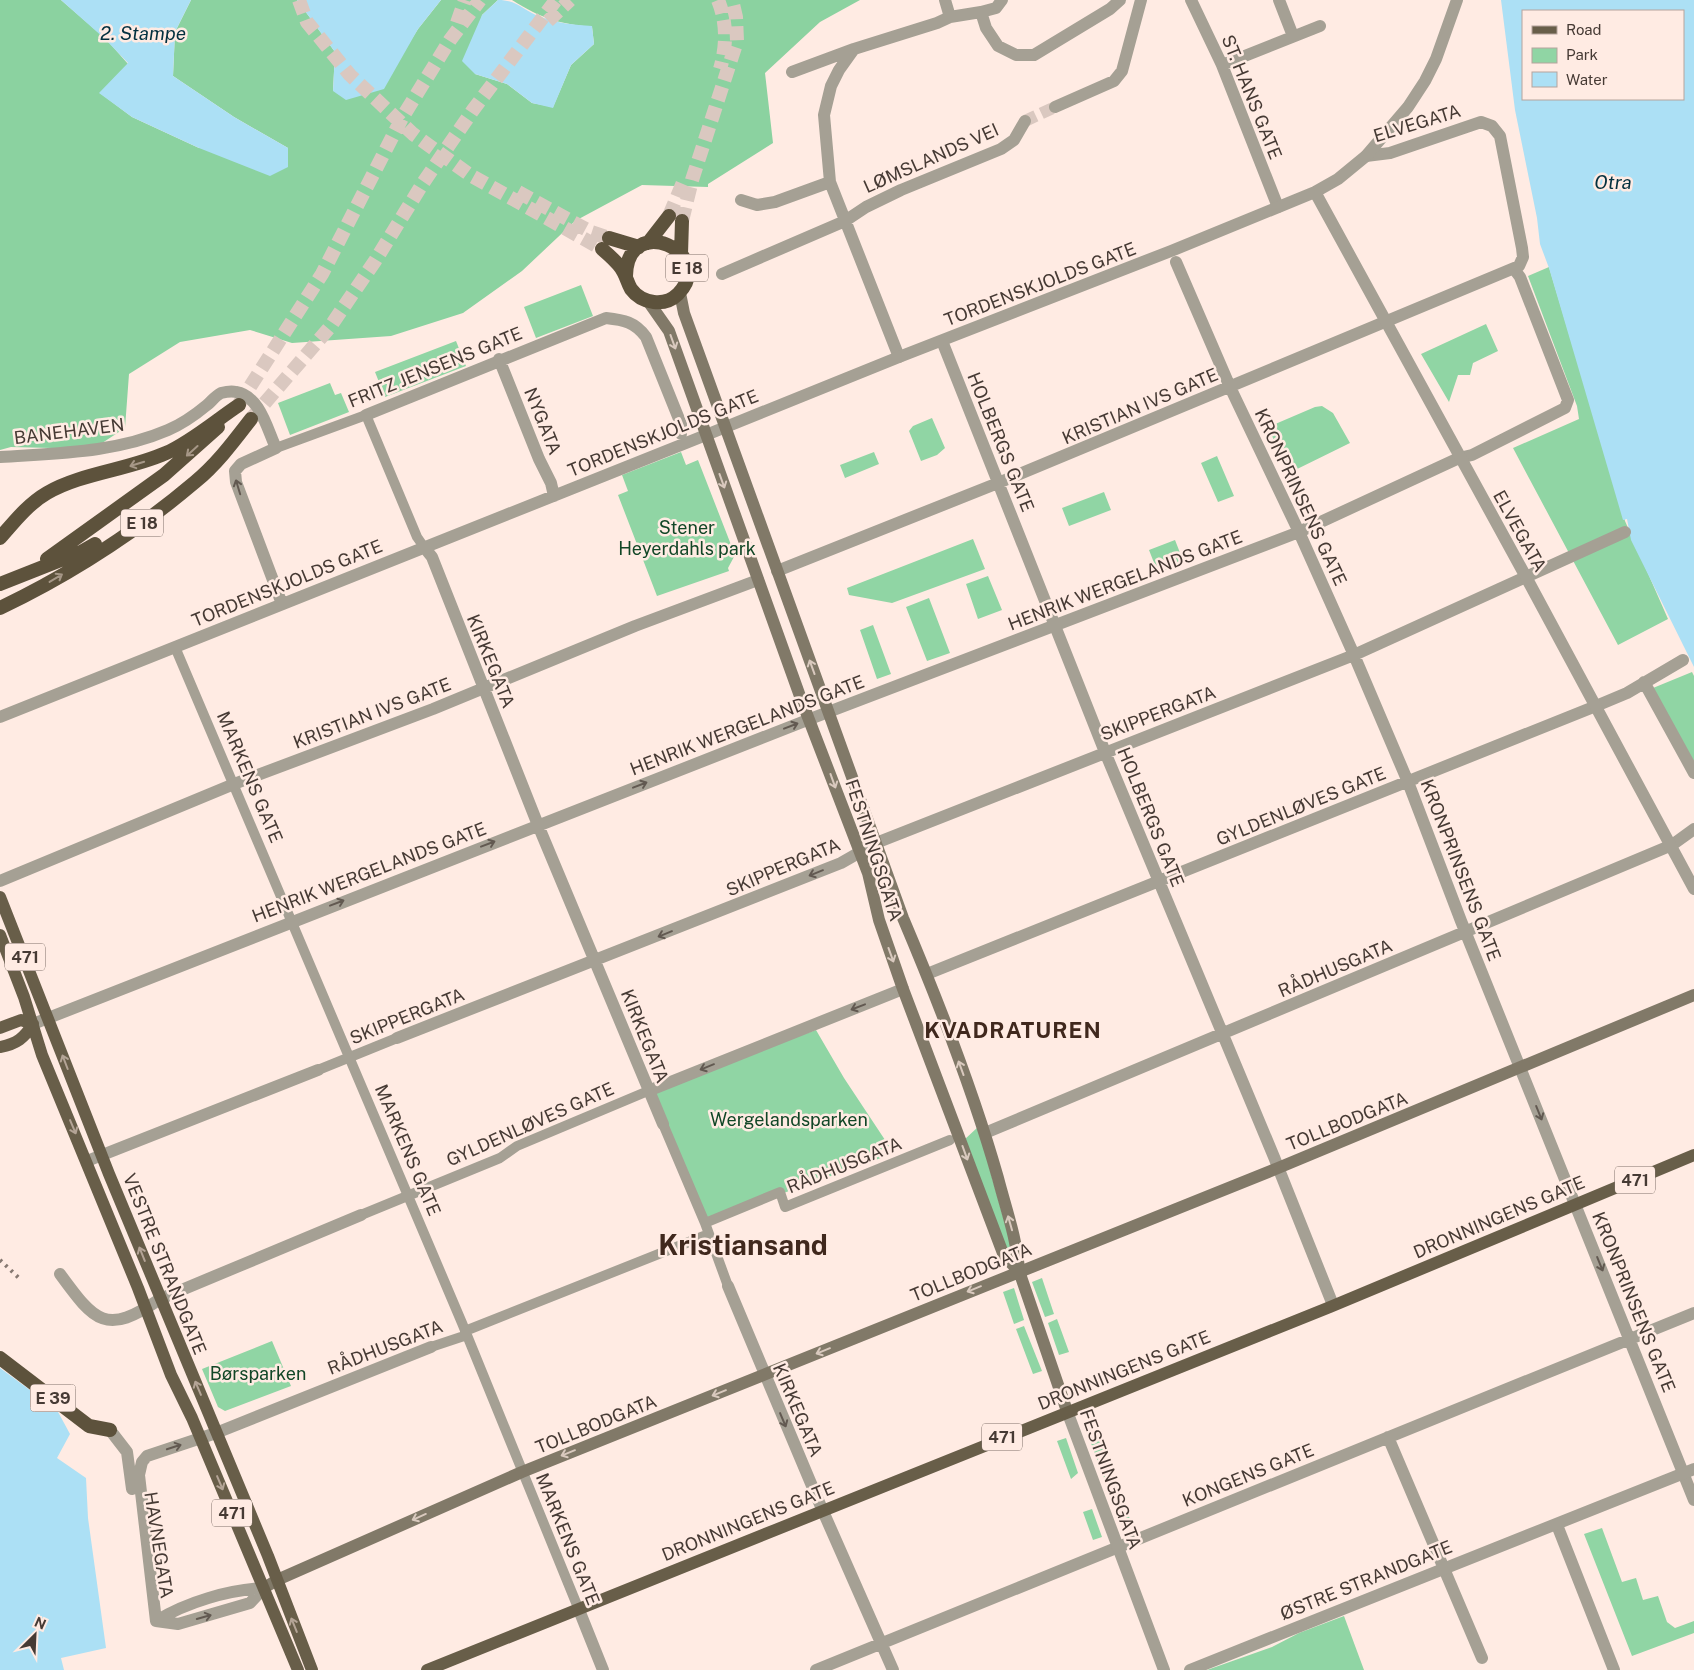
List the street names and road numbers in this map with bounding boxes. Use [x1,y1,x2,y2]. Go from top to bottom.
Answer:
street label: ST. HANS GATE [1217,32,1287,162]
street label: ELVEGATA [1371,100,1463,146]
street label: LØMSLANDS VEI [860,119,1002,197]
street label: TORDENSKJOLDS GATE [941,238,1139,330]
road number: E 18 [666,254,708,282]
street label: FRITZ JENSENS GATE [345,322,525,412]
street label: KRISTIAN IVS GATE [1059,364,1221,448]
street label: HOLBERGS GATE [963,369,1039,515]
street label: NYGATA [520,384,566,458]
street label: TORDENSKJOLDS GATE [565,385,761,481]
street label: KRONPRINSENS GATE [1251,405,1351,589]
street label: BANEHAVEN [13,414,125,448]
street label: ELVEGATA [1489,487,1551,576]
road number: E 18 [121,509,163,536]
street label: HENRIK WERGELANDS GATE [1005,526,1245,634]
street label: TORDENSKJOLDS GATE [189,535,385,631]
street label: KIRKEGATA [463,611,519,711]
street label: HENRIK WERGELANDS GATE [627,671,867,779]
street label: KRISTIAN IVS GATE [290,673,454,753]
street label: SKIPPERGATA [1097,681,1219,745]
street label: MARKENS GATE [213,708,287,846]
street label: HOLBERGS GATE [1113,744,1189,890]
street label: GYLDENLØVES GATE [1213,762,1389,850]
street label: FESTNINGSGATA [841,776,907,924]
street label: KRONPRINSENS GATE [1417,776,1505,964]
street label: HENRIK WERGELANDS GATE [249,818,489,926]
street label: SKIPPERGATA [723,833,843,900]
street label: RÅDHUSGATA [1274,933,1395,1001]
road number: 471 [5,944,45,970]
street label: SKIPPERGATA [347,983,468,1049]
street label: KIRKEGATA [617,986,673,1086]
street label: GYLDENLØVES GATE [443,1078,617,1170]
street label: MARKENS GATE [371,1081,445,1219]
street label: TOLLBODGATA [1283,1087,1411,1155]
street label: RÅDHUSGATA [783,1130,905,1198]
road number: 471 [1615,1166,1655,1194]
street label: VESTRE STRANDGATE [119,1170,211,1358]
street label: DRONNINGENS GATE [1410,1171,1588,1263]
street label: KRONPRINSENS GATE [1588,1209,1680,1395]
street label: TOLLBODGATA [907,1238,1035,1306]
street label: RÅDHUSGATA [324,1313,446,1379]
street label: DRONNINGENS GATE [1035,1326,1213,1414]
street label: KIRKEGATA [769,1360,827,1460]
road number: E 39 [30,1385,76,1412]
street label: TOLLBODGATA [532,1390,660,1458]
street label: FESTNINGSGATA [1076,1406,1146,1552]
road number: 471 [982,1424,1022,1450]
street label: KONGENS GATE [1179,1439,1317,1511]
street label: MARKENS GATE [532,1470,604,1608]
street label: DRONNINGENS GATE [659,1477,837,1565]
street label: HAVNEGATA [140,1490,178,1600]
road number: 471 [212,1500,252,1526]
street label: ØSTRE STRANDGATE [1277,1536,1455,1624]

